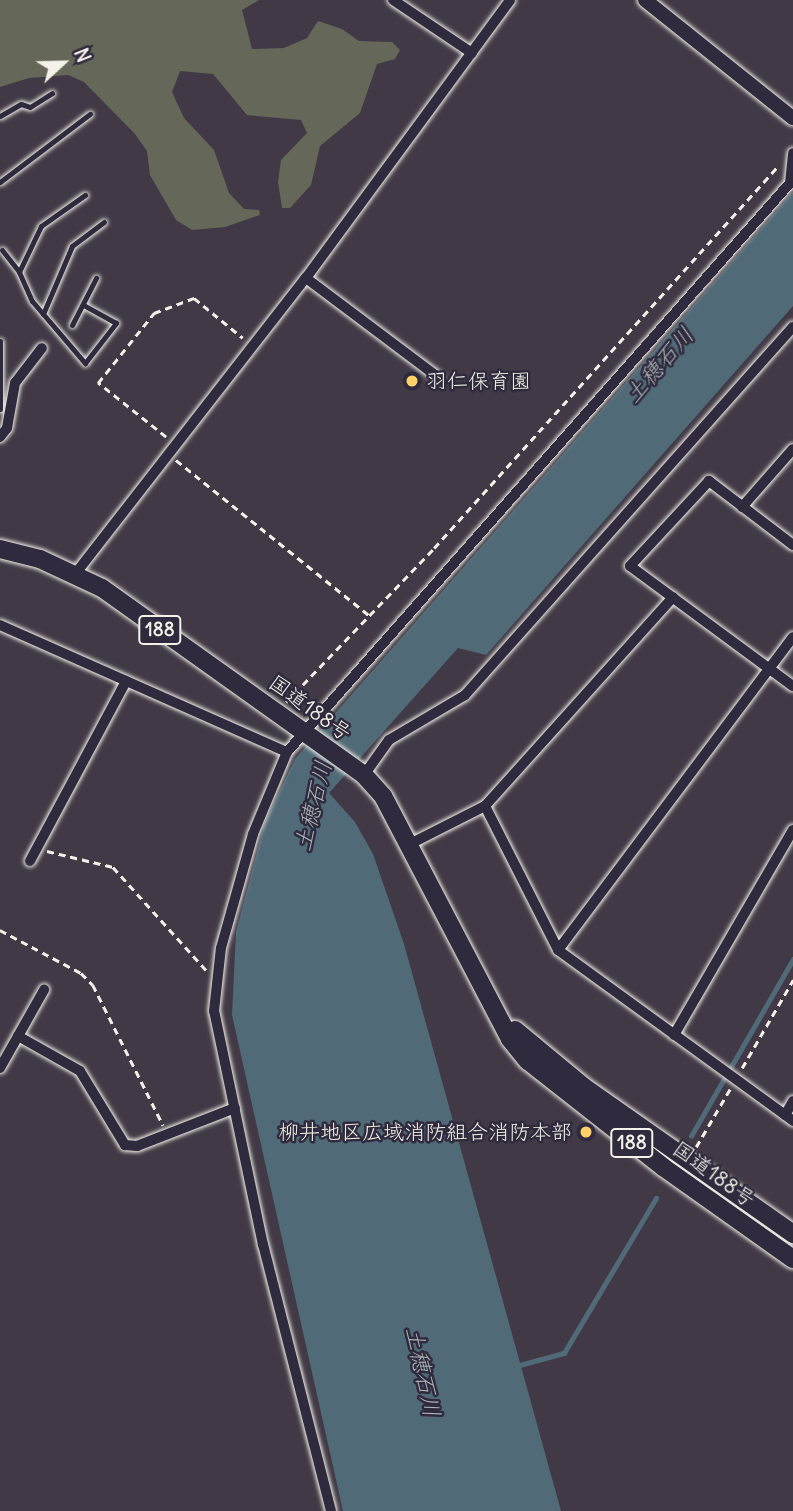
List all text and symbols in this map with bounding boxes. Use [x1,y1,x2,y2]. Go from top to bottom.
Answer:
north arrow [28,28,98,98]
text: N [69,45,96,66]
water label: 土穂石川 [618,321,700,409]
place label: 羽仁保育園 [426,368,531,394]
marker: 羽仁保育園 [404,373,420,389]
road number: 188 [137,614,183,646]
street label: 国道188号 [264,670,356,746]
water label: 土穂石川 [288,758,338,854]
place label: 柳井地区広域消防組合消防本部 [278,1119,572,1145]
marker: 柳井地区広域消防組合消防本部 [578,1124,594,1140]
road number: 188 [609,1128,655,1158]
street label: 国道188号 [668,1136,760,1212]
water label: 土穂石川 [400,1324,446,1420]

